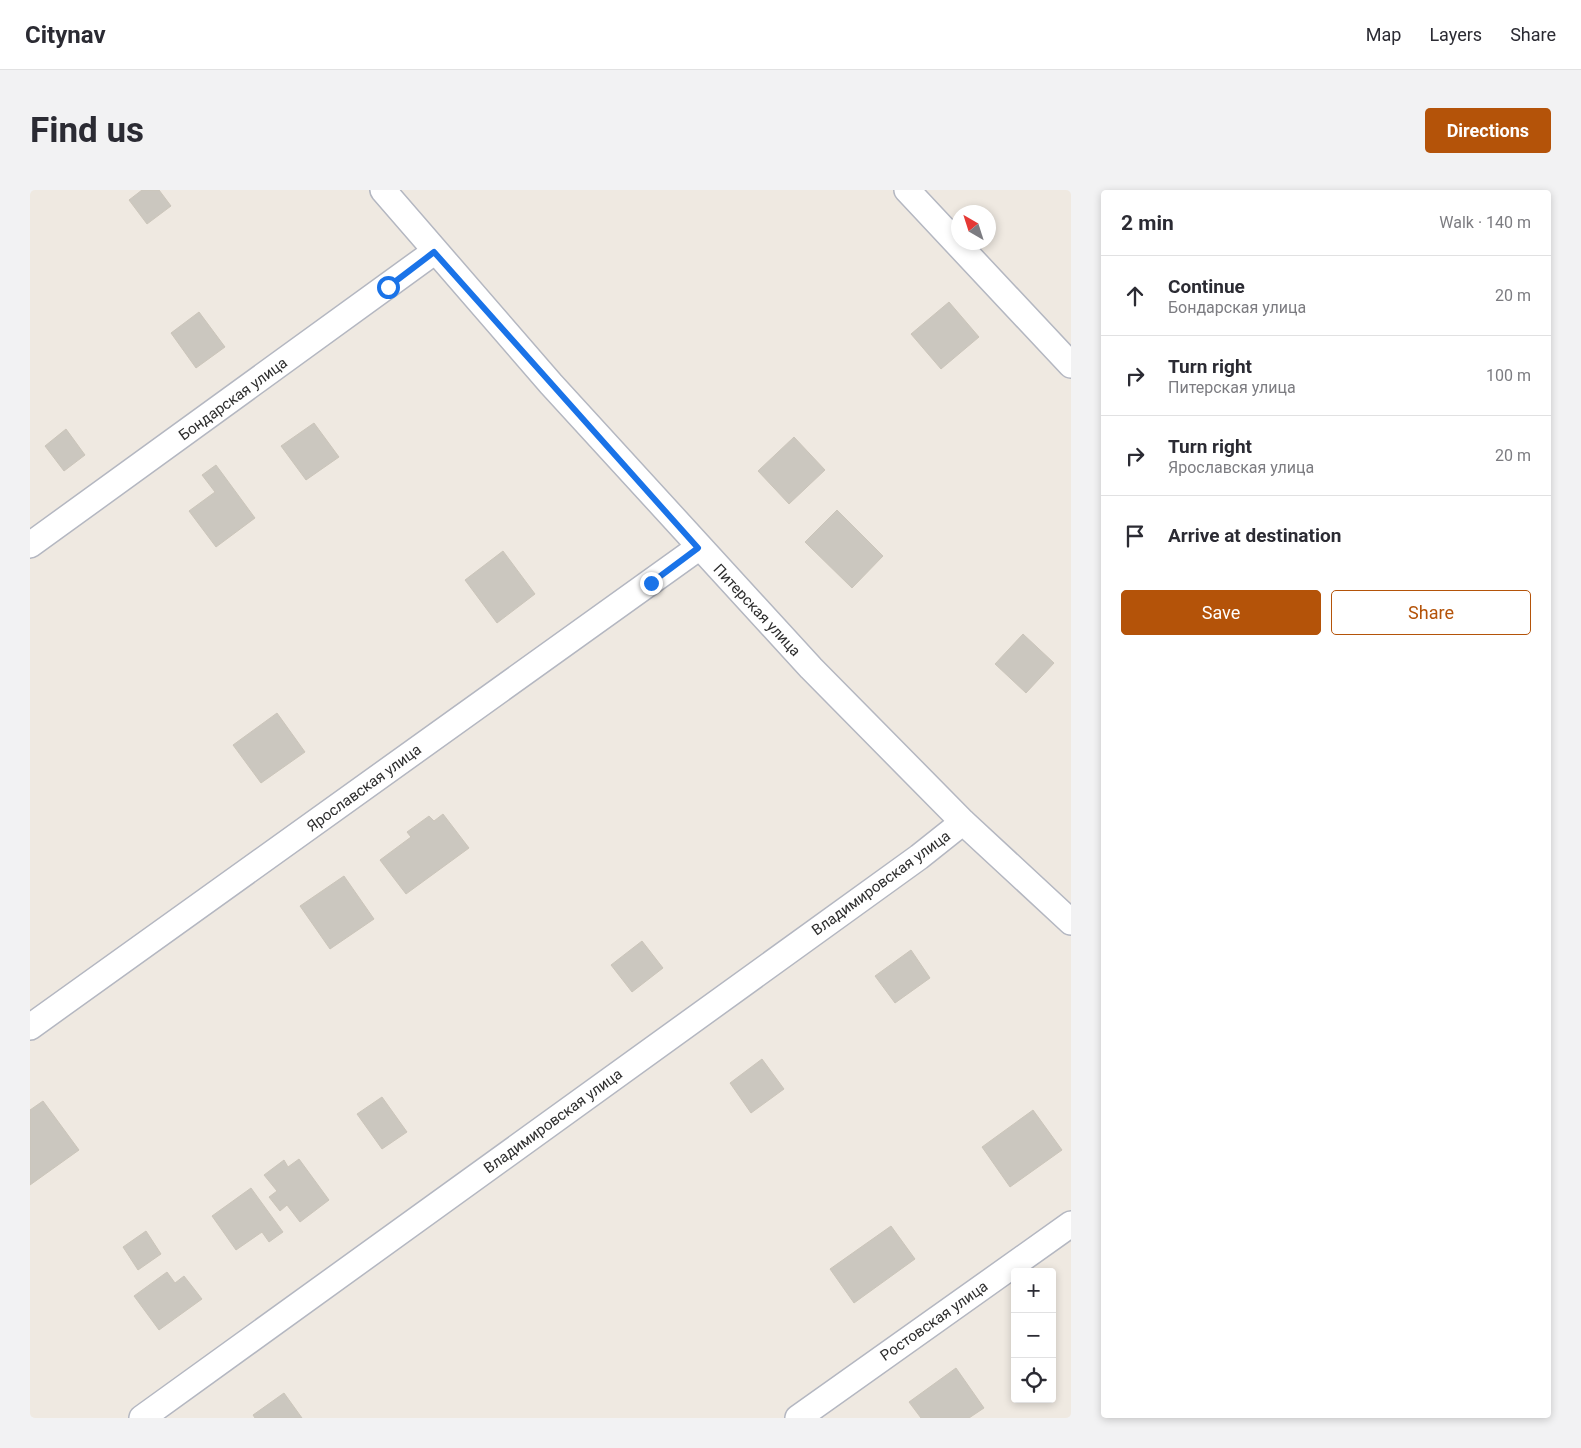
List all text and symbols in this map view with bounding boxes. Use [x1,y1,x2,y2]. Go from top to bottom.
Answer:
text: Citynav [25,21,106,49]
text: Map [1366,24,1401,45]
text: Layers [1429,24,1482,45]
text: Share [1510,24,1556,45]
button: Directions [1425,108,1551,153]
text: Find us [30,110,144,151]
north arrow [951,205,996,250]
text: 2 min [1121,211,1174,235]
text: Walk · 140 m [1439,213,1531,232]
text: Continue [1168,275,1245,298]
route start [377,276,400,299]
icon: ahead [1121,282,1149,310]
text: 20 m [1495,286,1531,305]
text: Бондарская улица [1168,298,1306,317]
street label: Бондарская улица [175,354,291,444]
text: Turn right [1168,355,1252,378]
icon: right [1121,362,1149,390]
text: 100 m [1486,366,1531,385]
text: Питерская улица [1168,378,1296,397]
text: Turn right [1168,435,1252,458]
icon: right [1121,442,1149,470]
text: 20 m [1495,446,1531,465]
text: Ярославская улица [1168,458,1314,477]
icon: arrive [1121,522,1149,550]
text: Arrive at destination [1168,524,1341,547]
street label: Питерская улица [710,560,804,660]
route end [640,572,663,595]
button: Save [1121,590,1321,635]
button: Share [1331,590,1531,635]
street label: Ярославская улица [303,740,425,836]
street label: Владимировская улица [808,827,954,939]
street label: Владимировская улица [480,1065,626,1177]
map controls [1011,1268,1056,1403]
button: + [1011,1268,1056,1313]
street label: Ростовская улица [877,1277,991,1365]
button: − [1011,1313,1056,1358]
button: locate [1011,1358,1056,1403]

